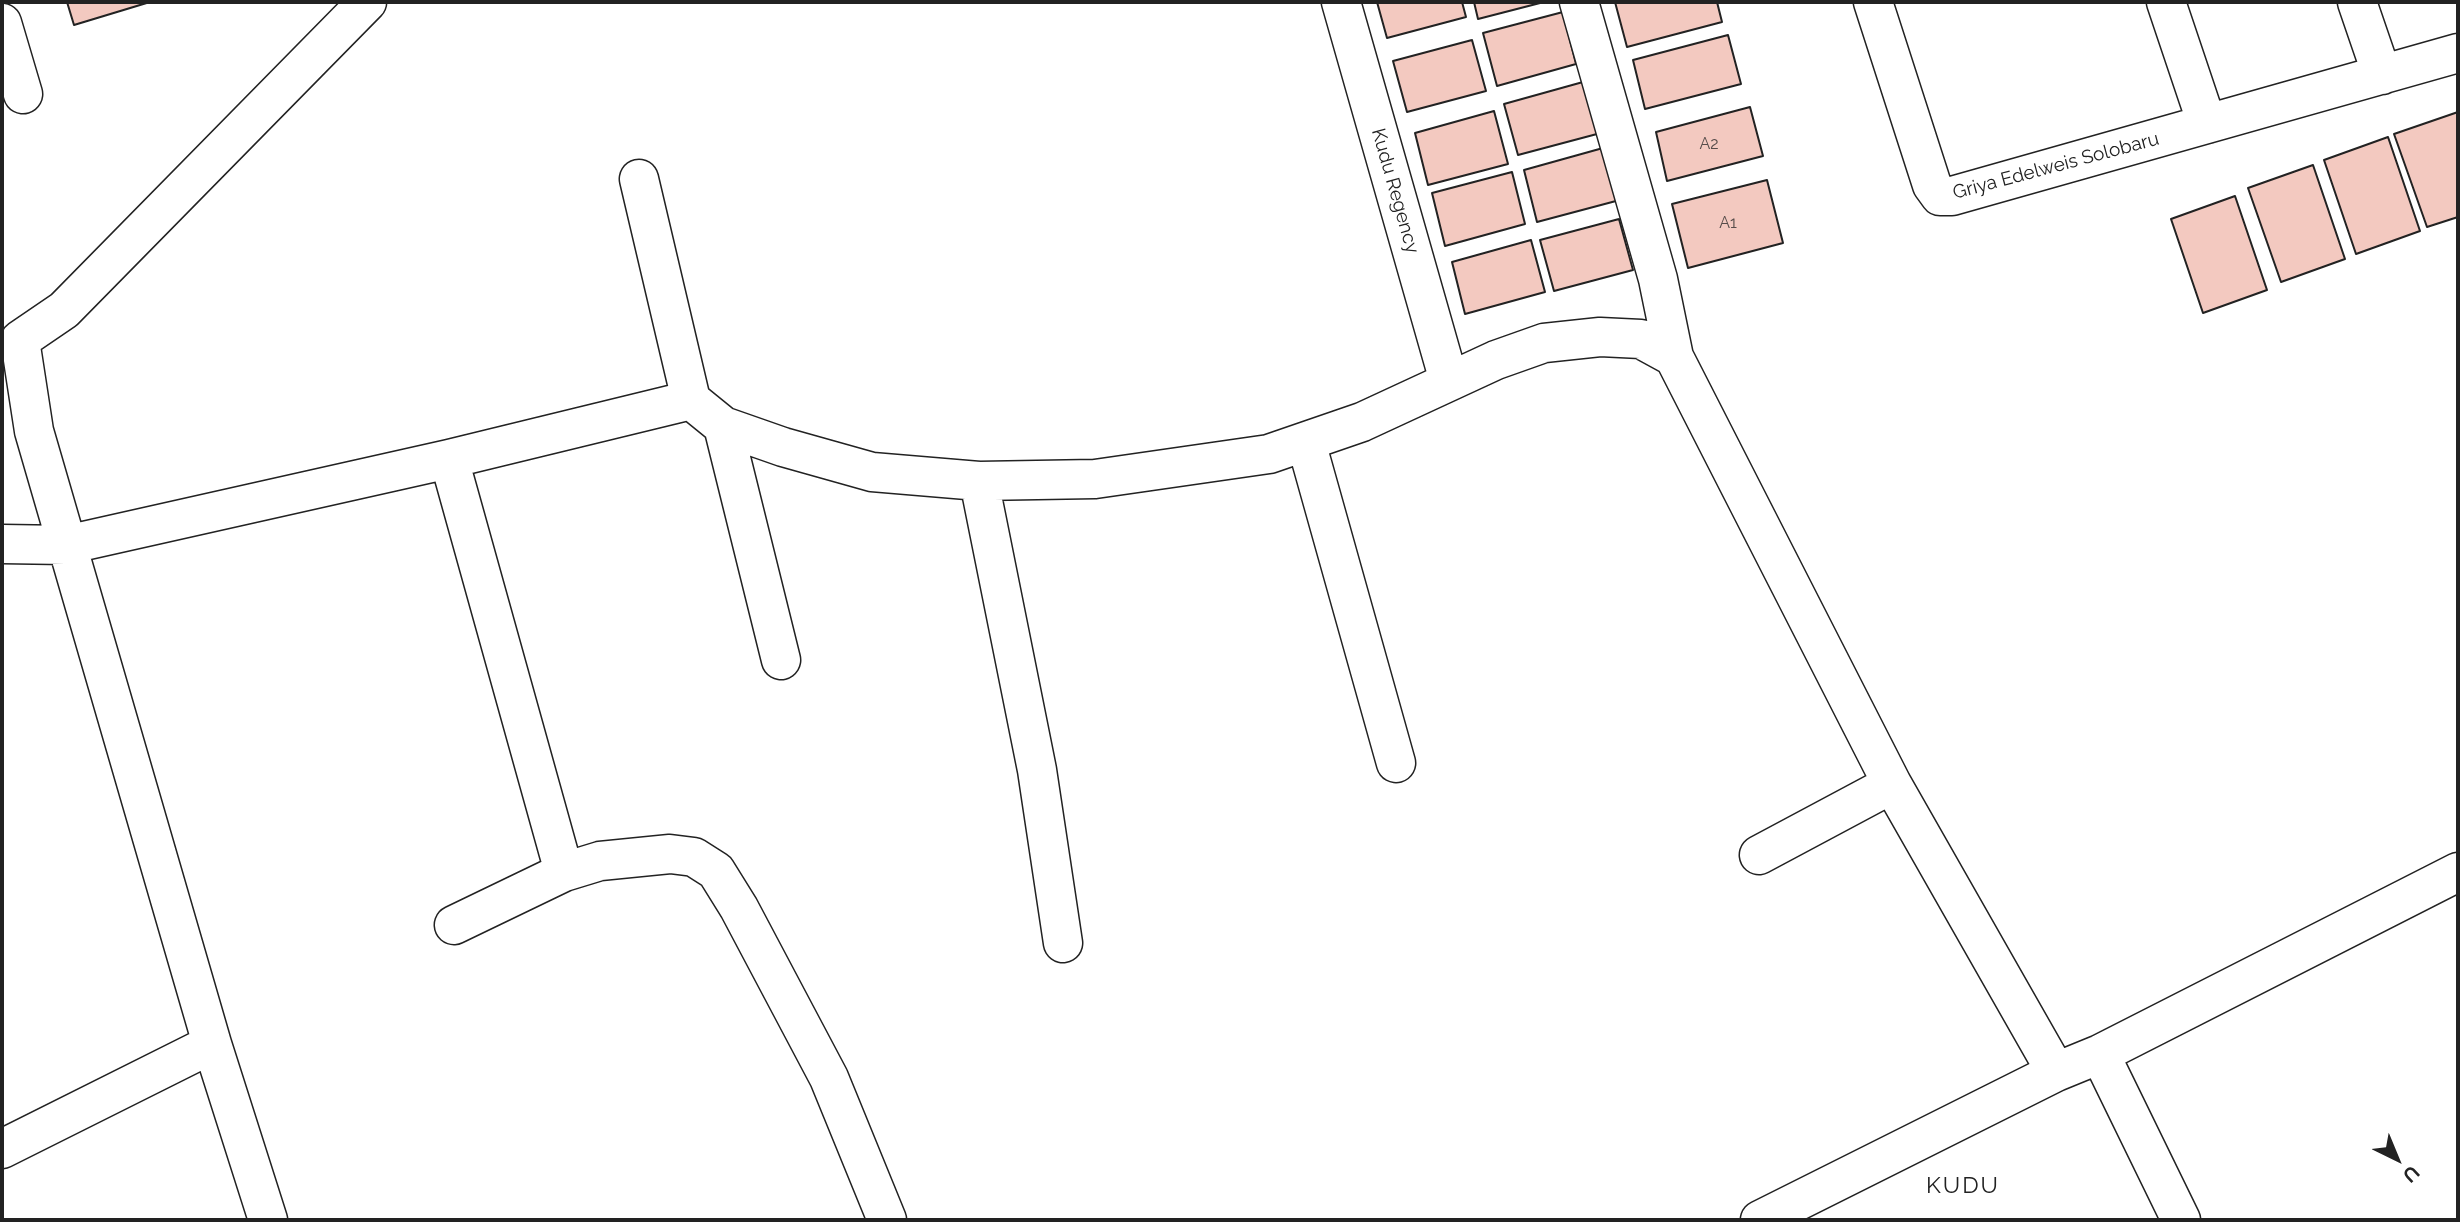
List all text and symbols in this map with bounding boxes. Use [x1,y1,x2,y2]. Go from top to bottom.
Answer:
street label: Kudu Regency [1366,126,1424,256]
street label: Griya Edelweis Solobaru [1950,127,2162,205]
house number: A2 [1699,134,1719,154]
house number: A1 [1719,213,1737,233]
north arrow [2362,1124,2432,1194]
text: U [2399,1161,2424,1187]
district label: KUDU [1927,1172,1999,1200]

